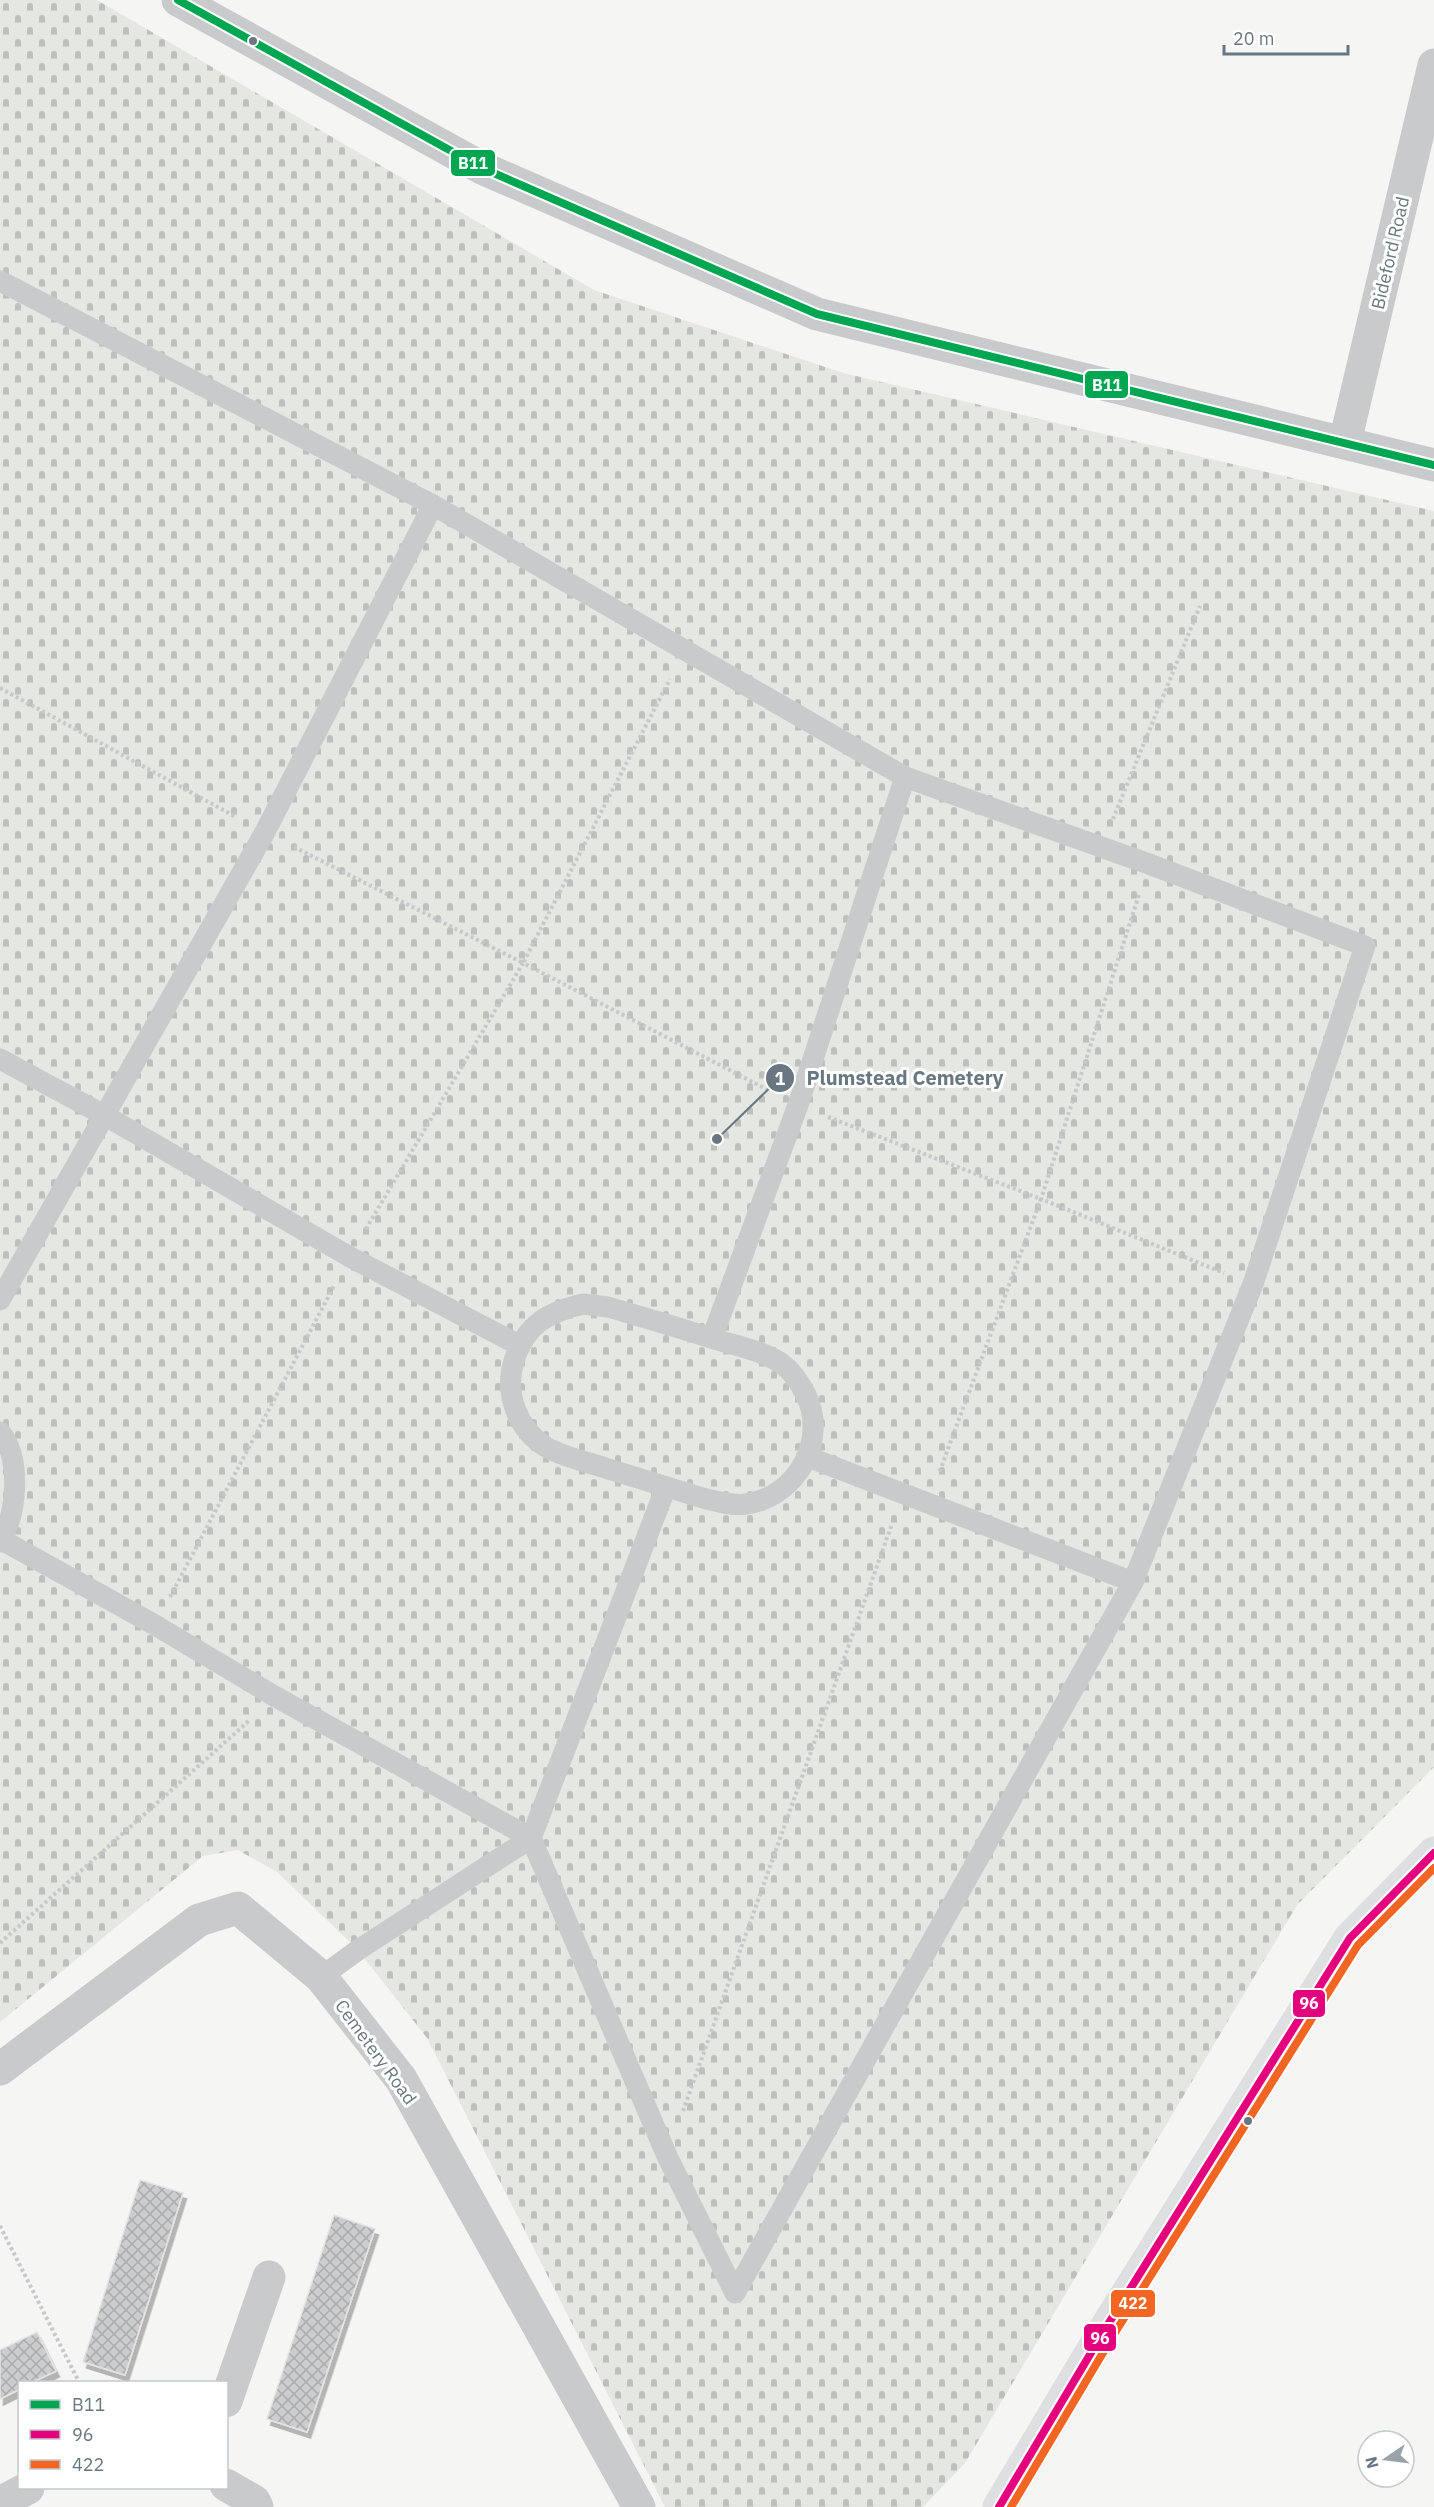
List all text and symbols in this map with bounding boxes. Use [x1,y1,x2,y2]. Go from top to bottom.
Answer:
scale bar [1224,18,1348,56]
text: 20 m [1233,27,1275,50]
unlabelled marker [247,35,259,47]
line badge: B11 [450,149,496,177]
text: B11 [458,153,488,173]
street label: Bideford Road [1366,194,1414,312]
line badge: B11 [1084,370,1129,399]
text: B11 [1092,375,1122,395]
callout: Plumstead Cemetery [765,1059,1016,1097]
text: Plumstead Cemetery [806,1064,1004,1091]
text: 1 [775,1067,786,1090]
line badge: 96 [1292,1989,1326,2018]
text: 96 [1299,1993,1319,2013]
street label: Cemetery Road [330,1995,422,2109]
unlabelled marker [1242,2115,1254,2127]
line badge: 422 [1110,2289,1156,2318]
text: 422 [1119,2293,1147,2313]
line badge: 96 [1083,2323,1117,2352]
text: 96 [1090,2328,1110,2348]
legend [18,2381,228,2489]
text: B11 [72,2393,105,2416]
text: 96 [72,2423,94,2446]
north arrow [1356,2429,1416,2489]
text: 422 [72,2453,104,2476]
text: N [1360,2455,1383,2471]

